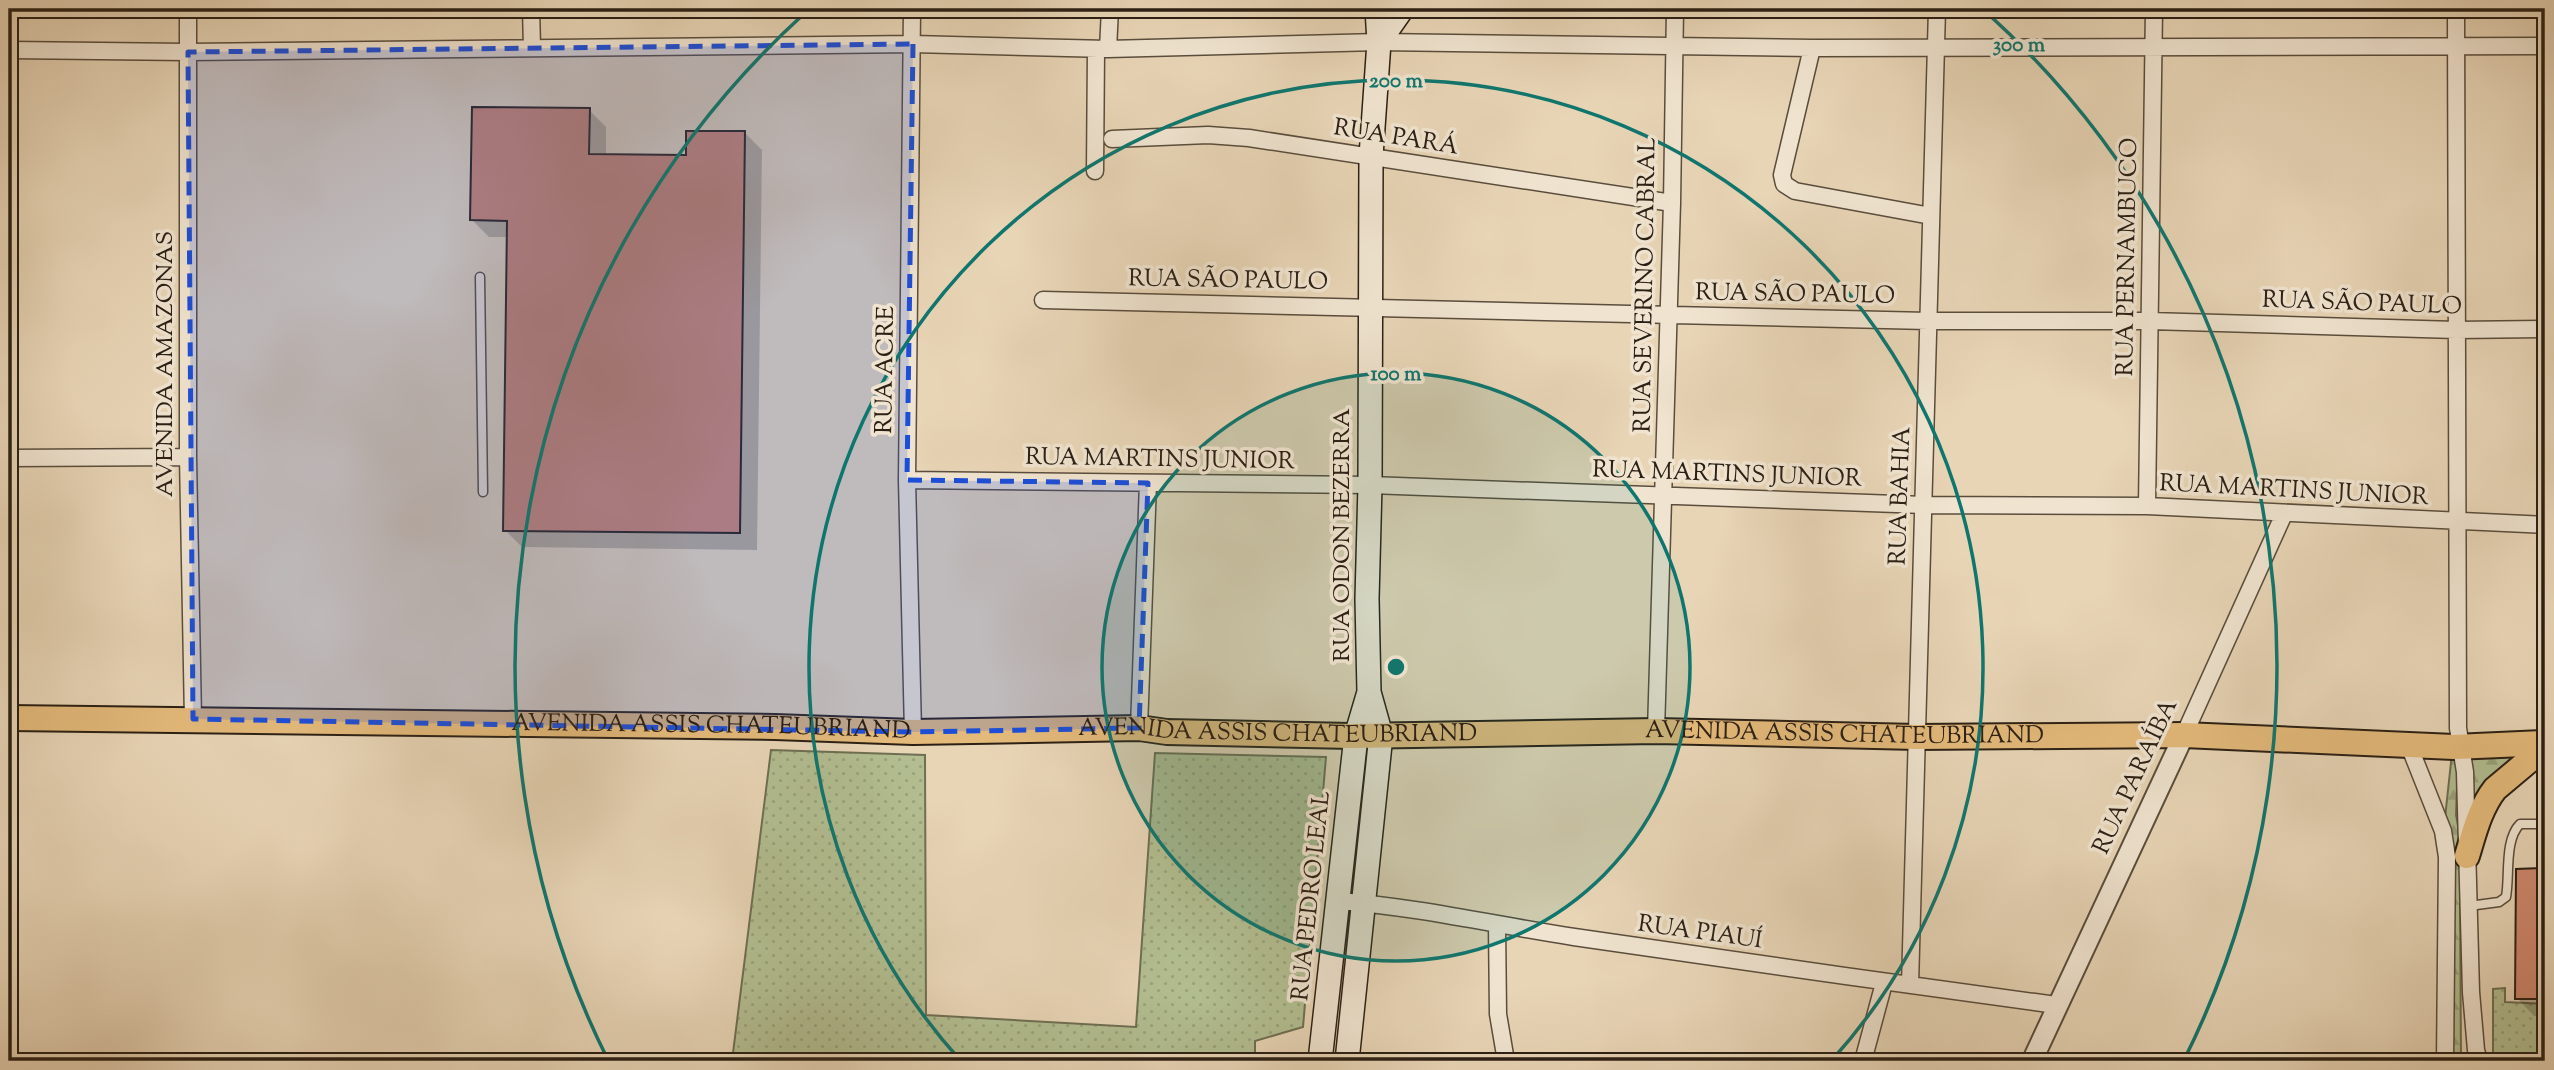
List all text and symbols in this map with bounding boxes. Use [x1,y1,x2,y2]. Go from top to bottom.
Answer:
text: 300 m [1993,31,2046,61]
text: 200 m [1369,67,1424,97]
street label: RUA PARÁ [1331,111,1461,165]
street label: RUA SEVERINO CABRAL [1626,137,1666,433]
street label: RUA PERNAMBUCO [2109,137,2147,377]
street label: AVENIDA AMAZONAS [149,231,183,497]
street label: RUA SÃO PAULO [1128,262,1328,300]
street label: RUA SÃO PAULO [1695,276,1895,314]
street label: RUA SÃO PAULO [2261,284,2463,324]
street label: RUA ACRE [868,305,904,434]
text: 100 m [1371,360,1422,390]
street label: RUA ODON BEZERRA [1326,407,1360,662]
street label: RUA BAHIA [1882,426,1920,566]
street label: RUA MARTINS JUNIOR [1025,441,1296,479]
street label: RUA MARTINS JUNIOR [1592,453,1863,497]
street label: RUA MARTINS JUNIOR [2158,467,2430,515]
centre of rings [1384,655,1408,679]
street label: RUA PARAÍBA [2085,693,2187,860]
street label: AVENIDA ASSIS CHATEUBRIAND [511,707,911,749]
street label: AVENIDA ASSIS CHATEUBRIAND [1078,711,1477,753]
street label: AVENIDA ASSIS CHATEUBRIAND [1645,714,2044,754]
street label: RUA PEDRO LEAL [1284,789,1340,1003]
street label: RUA PIAUÍ [1635,907,1765,959]

